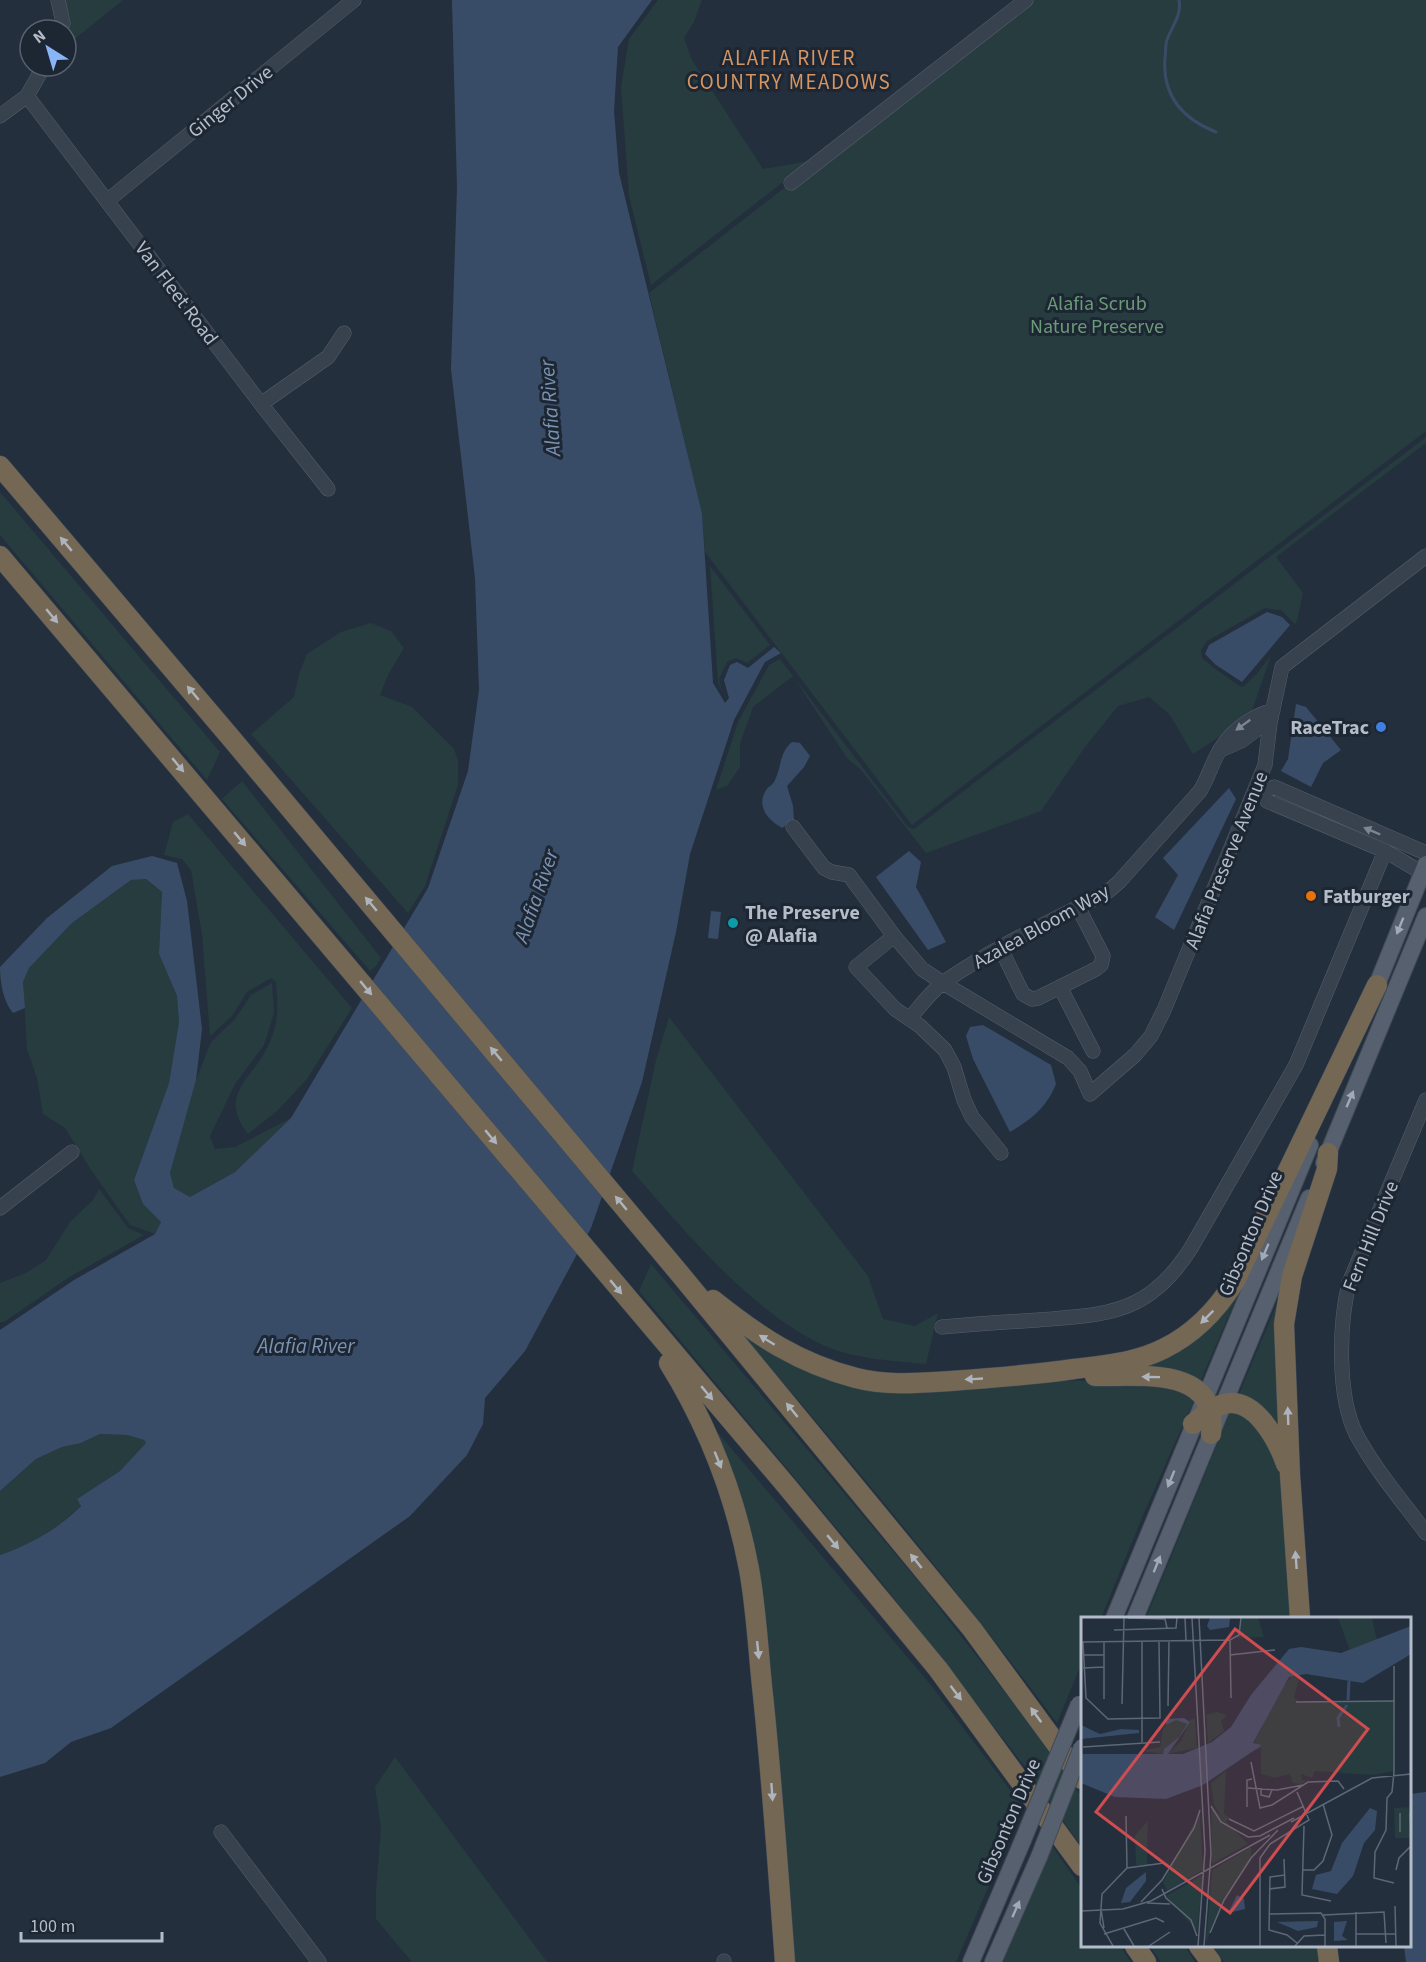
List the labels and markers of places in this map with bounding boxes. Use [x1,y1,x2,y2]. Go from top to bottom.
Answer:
place label: RaceTrac [1290,714,1369,742]
marker: RaceTrac [1374,720,1388,734]
place label: Fatburger [1323,883,1410,911]
marker: Fatburger [1304,889,1318,903]
place label: The Preserve @ Alafia [745,899,860,950]
marker: The Preserve @ Alafia [726,916,740,930]

